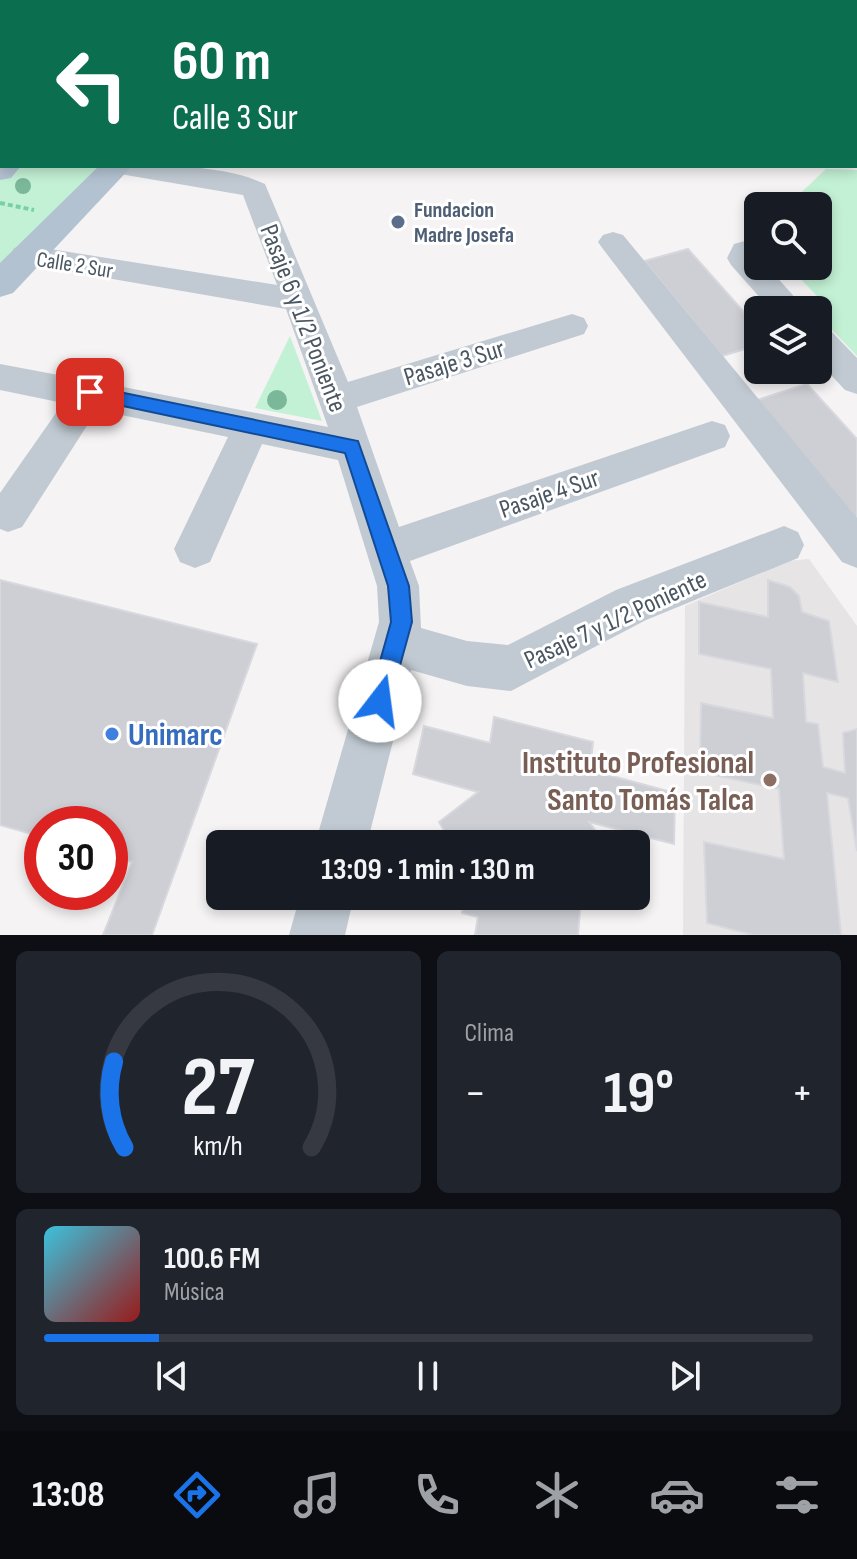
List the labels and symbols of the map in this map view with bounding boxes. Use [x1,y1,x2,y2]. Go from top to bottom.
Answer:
place label: Fundacion Madre Josefa [414,197,514,249]
marker: Fundacion Madre Josefa [389,213,407,231]
street label: Pasaje 6 y 1/2 Poniente [253,220,353,417]
street label: Calle 2 Sur [35,246,115,285]
street label: Pasaje 3 Sur [400,333,509,393]
pin [56,358,124,426]
street label: Pasaje 4 Sur [495,463,604,526]
street label: Pasaje 7 y 1/2 Poniente [520,565,712,676]
position arrow [338,659,422,743]
place label: Unimarc [128,716,223,755]
marker: Unimarc [103,725,121,743]
place label: Instituto Profesional Santo Tomás Talca [522,744,754,820]
marker: Instituto Profesional Santo Tomás Talca [761,771,779,789]
speed limit sign: 30 [24,806,128,910]

